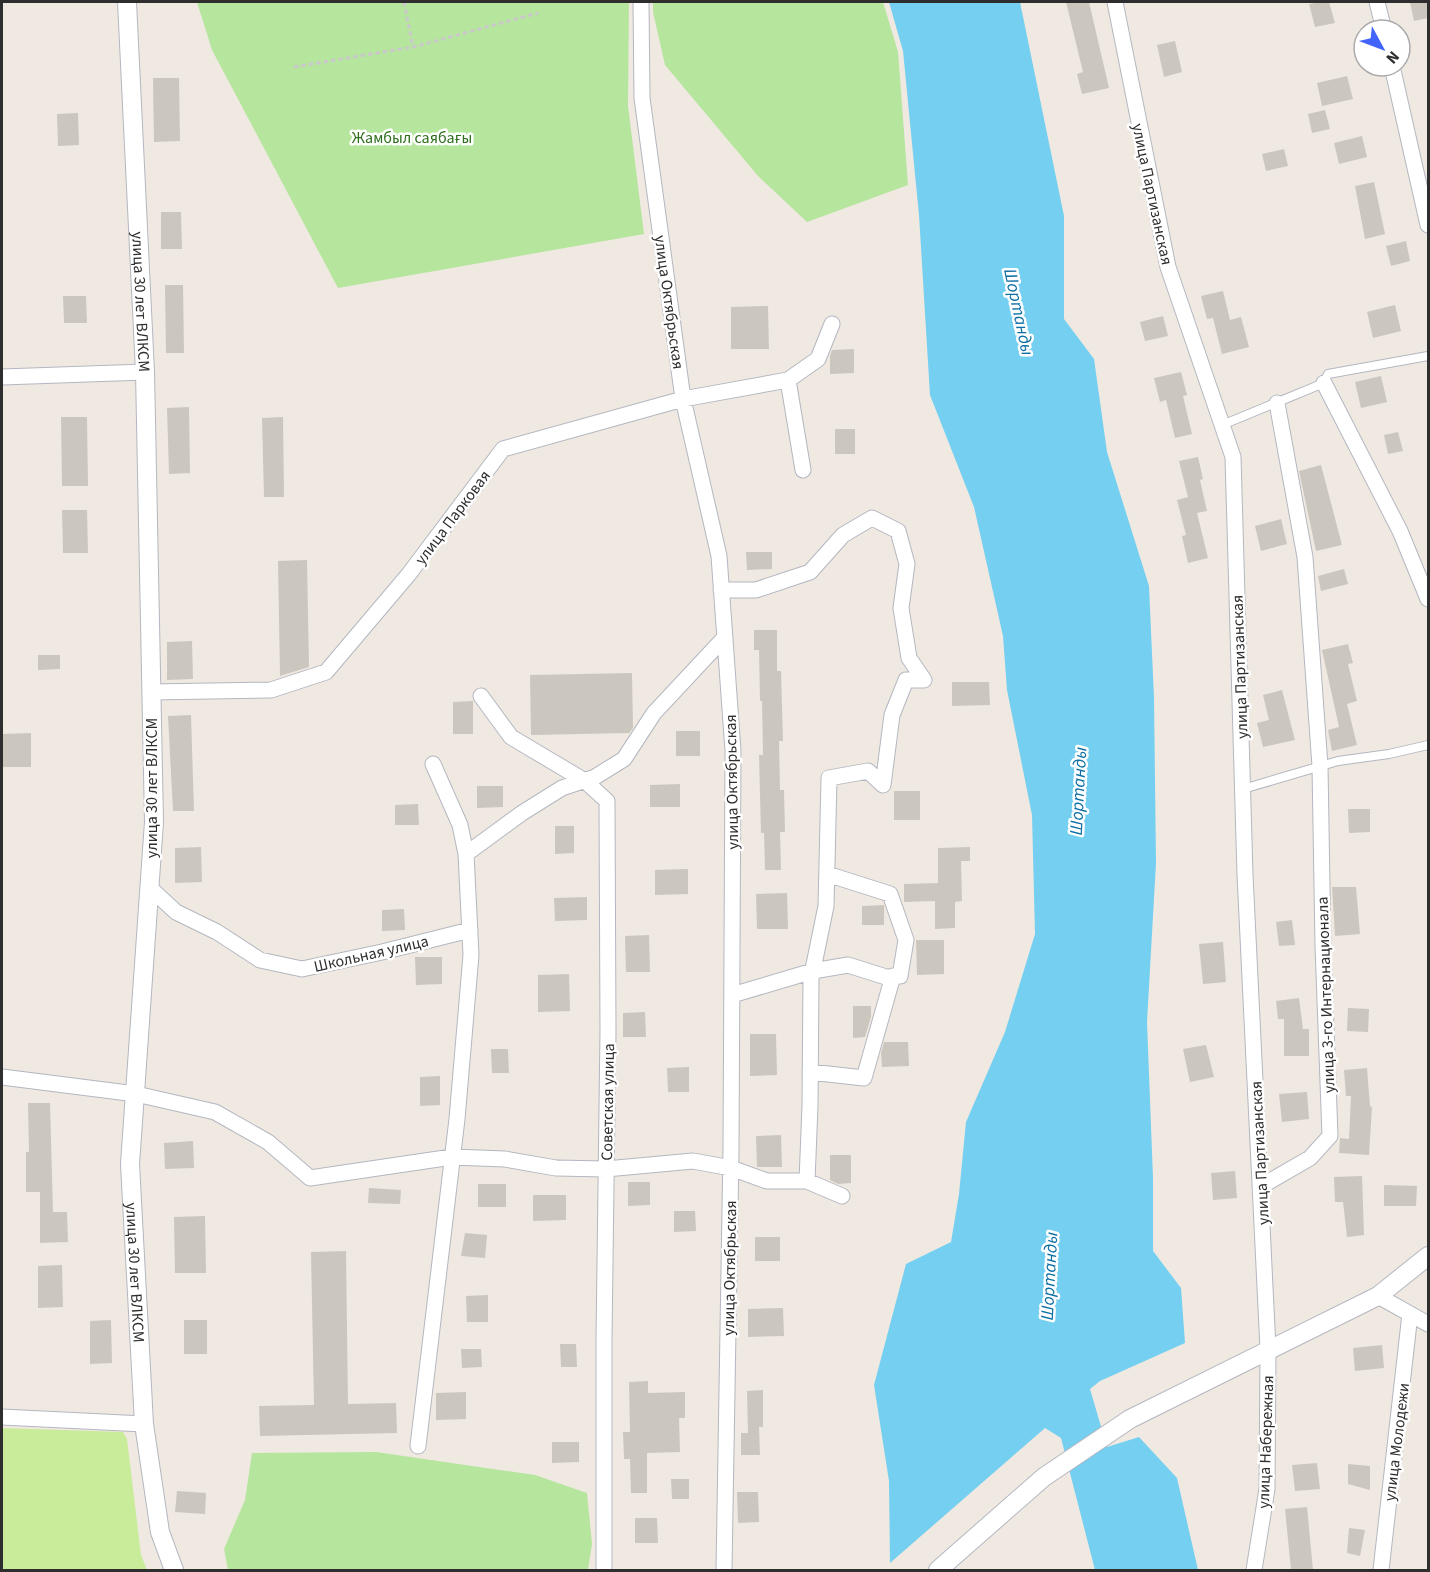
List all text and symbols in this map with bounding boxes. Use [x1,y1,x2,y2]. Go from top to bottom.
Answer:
north arrow [1352,18,1412,78]
text: N [1381,46,1404,68]
street label: улица Партизанская [1126,121,1178,267]
park label: Жамбыл саябағы [352,127,472,149]
street label: улица 30 лет ВЛКСМ [126,231,155,372]
street label: улица Октябрьская [649,234,689,371]
water label: Шортанды [997,266,1040,358]
street label: улица Парковая [410,466,496,569]
street label: улица Партизанская [1226,595,1254,739]
street label: улица Октябрьская [720,714,744,850]
street label: улица 30 лет ВЛКСМ [141,718,163,858]
water label: Шортанды [1064,746,1093,836]
street label: улица 3-го Интернационала [1312,896,1340,1094]
street label: Школьная улица [312,930,431,978]
street label: Советская улица [596,1043,620,1161]
street label: улица Партизанская [1245,1080,1275,1226]
street label: улица Октябрьская [718,1200,742,1336]
street label: улица 30 лет ВЛКСМ [120,1202,150,1343]
water label: Шортанды [1035,1231,1064,1321]
street label: улица Набережная [1253,1375,1279,1509]
street label: улица Молодежи [1379,1382,1415,1503]

